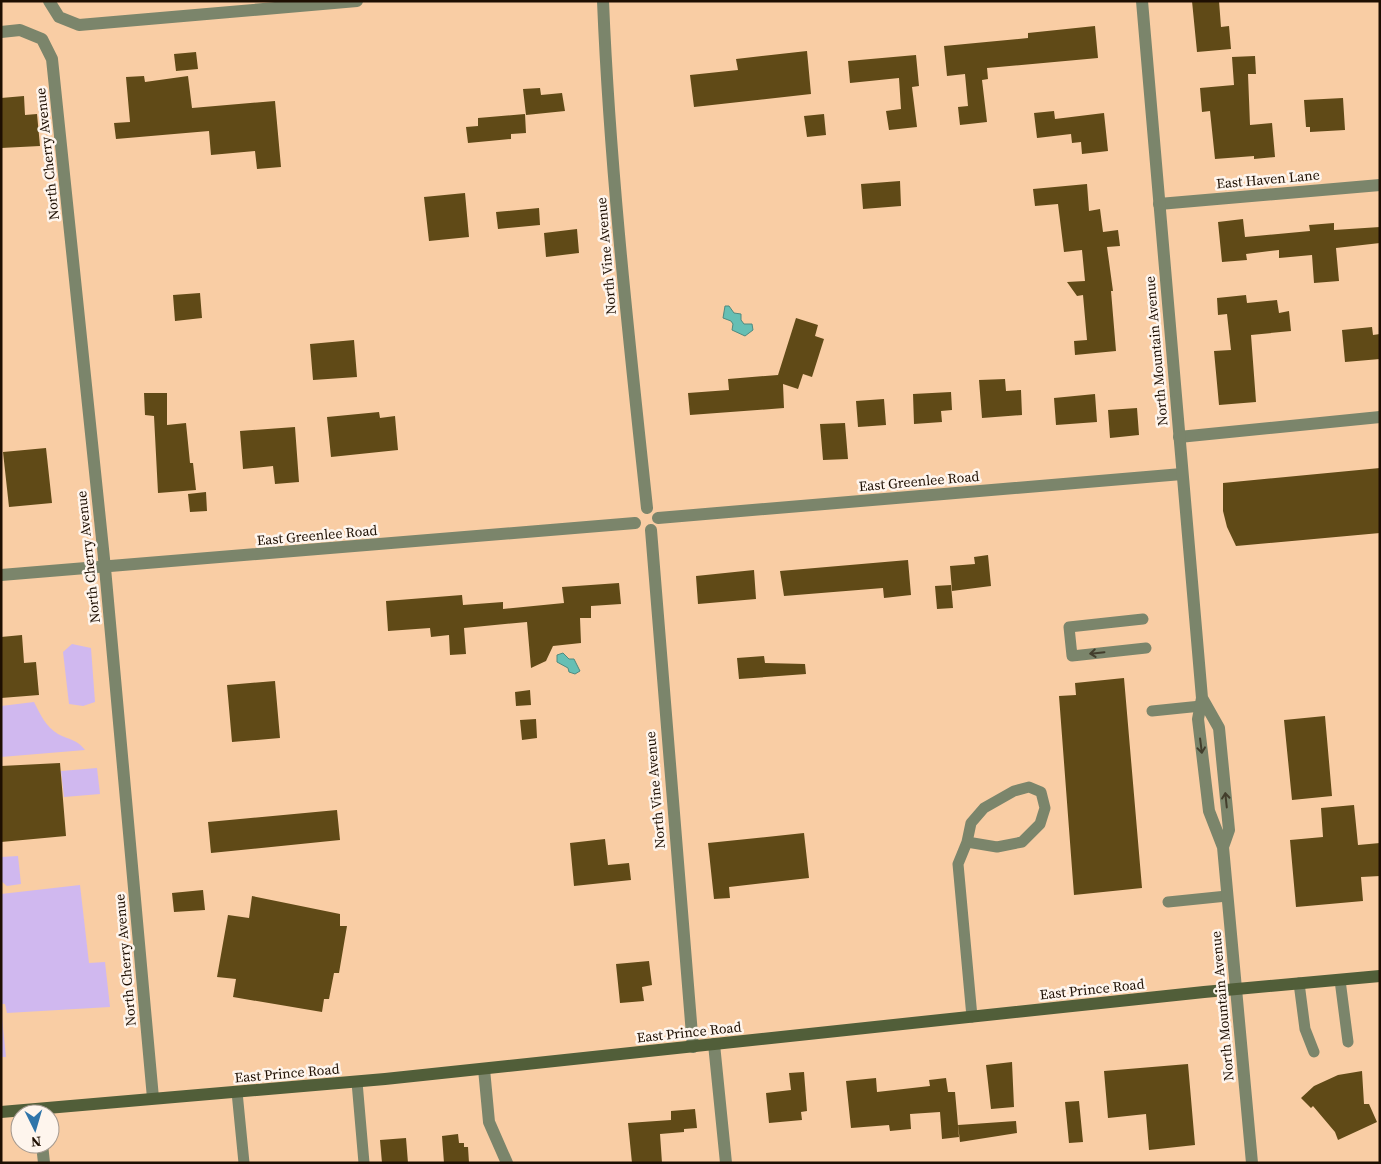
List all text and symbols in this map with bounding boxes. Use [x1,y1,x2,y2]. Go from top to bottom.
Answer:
street label: North Cherry Avenue [30,87,64,221]
street label: East Haven Lane [1215,165,1321,193]
street label: North Vine Avenue [591,196,621,316]
street label: North Mountain Avenue [1139,275,1173,427]
street label: East Greenlee Road [858,466,980,496]
street label: North Cherry Avenue [71,490,105,624]
street label: East Greenlee Road [256,520,378,550]
one-way arrow [1090,648,1106,658]
street label: North Vine Avenue [640,730,670,850]
one-way arrow [1197,738,1207,754]
one-way arrow [1221,792,1231,808]
street label: North Cherry Avenue [109,893,141,1027]
street label: North Mountain Avenue [1205,930,1239,1082]
street label: East Prince Road [1039,974,1145,1004]
street label: East Prince Road [636,1017,742,1047]
street label: East Prince Road [234,1058,340,1088]
north arrow [10,1104,60,1154]
text: N [30,1132,42,1152]

